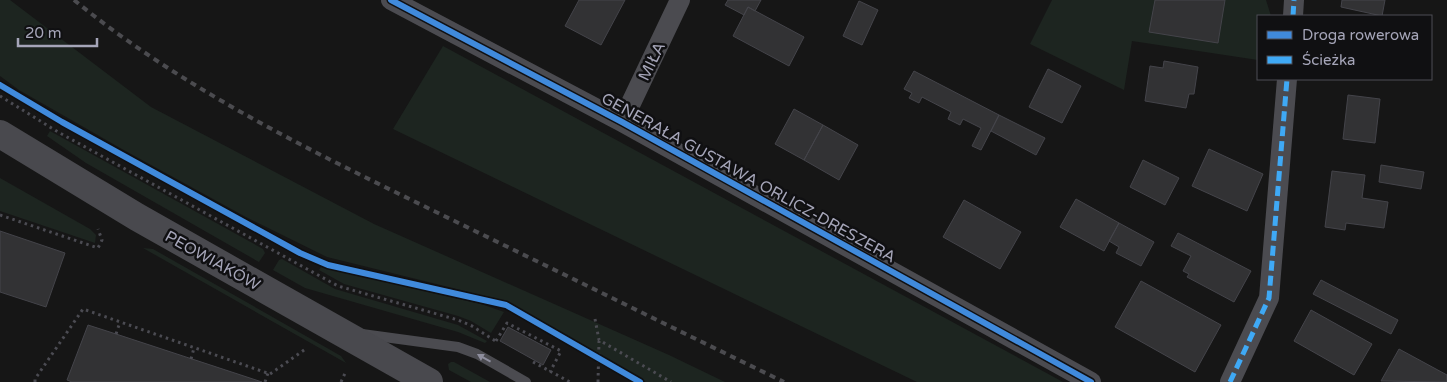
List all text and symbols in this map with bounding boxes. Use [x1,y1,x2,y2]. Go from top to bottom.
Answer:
scale bar [18,15,96,47]
legend [1257,15,1432,80]
text: 20 m [25,24,62,42]
text: Droga rowerowa [1302,26,1419,44]
street label: MIŁA [634,39,670,84]
text: Ścieżka [1302,51,1355,69]
street label: GENERAŁA GUSTAWA ORLICZ-DRESZERA [598,88,899,267]
street label: PEOWIAKÓW [161,226,264,295]
one-way arrow [477,353,490,362]

